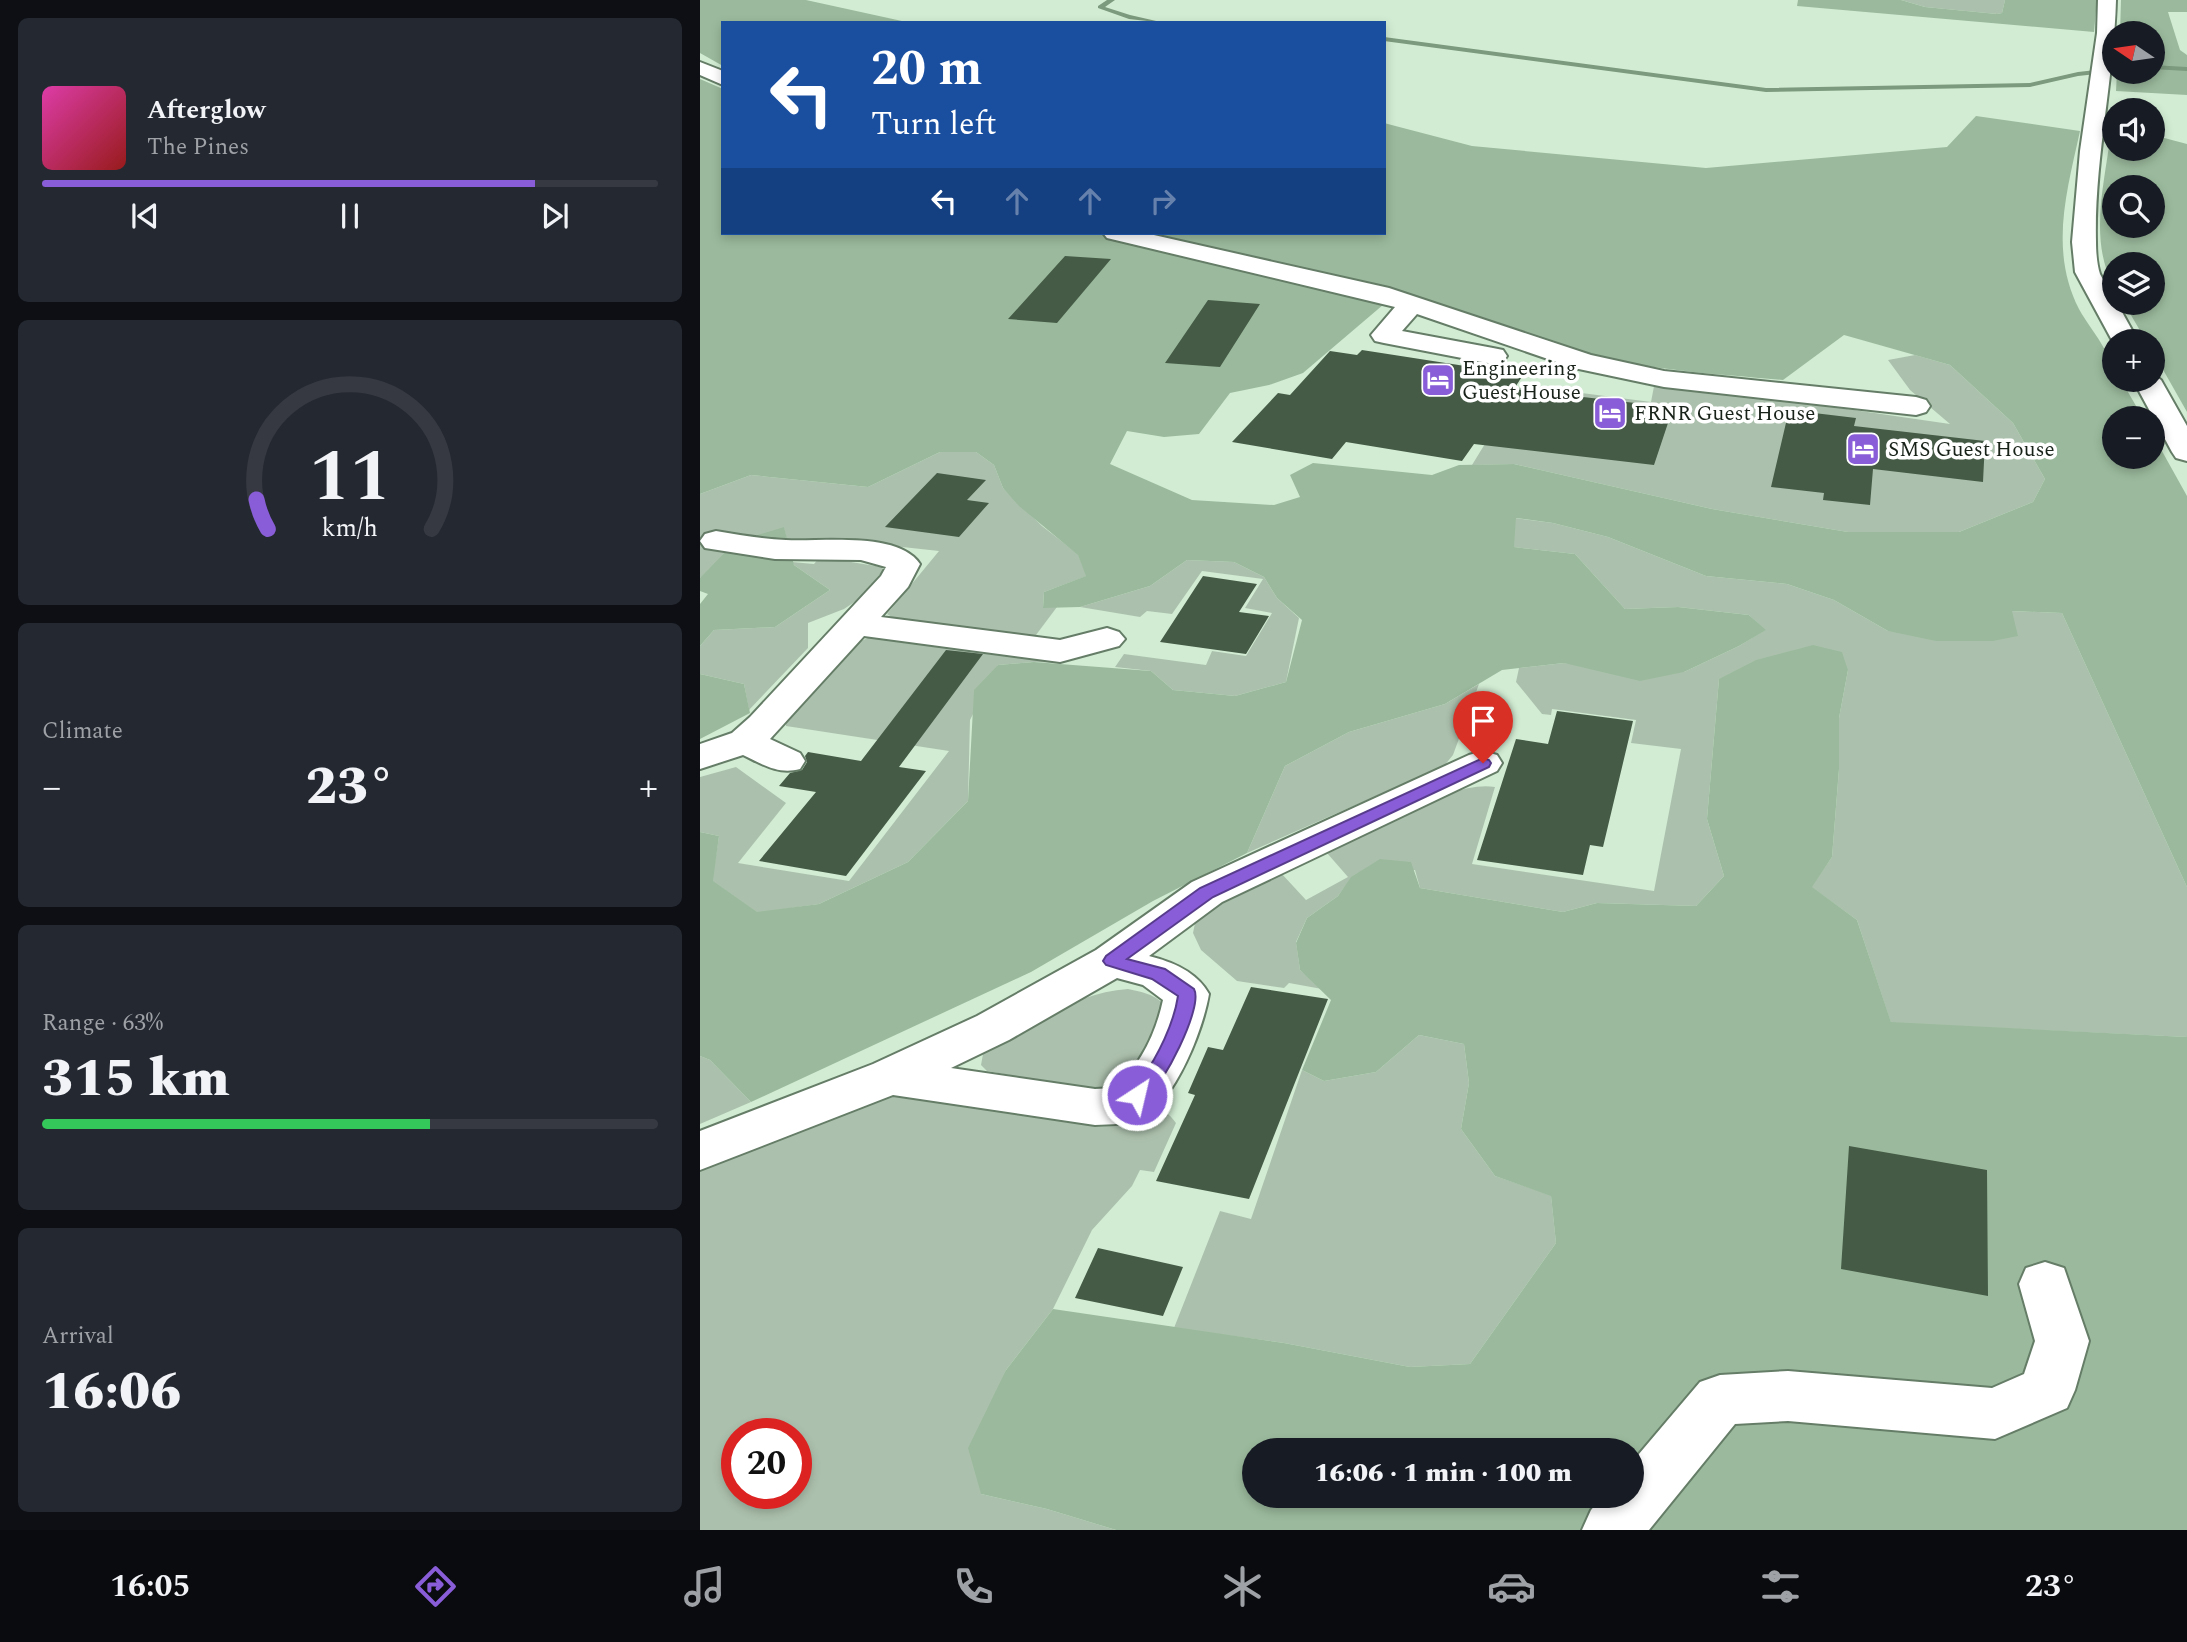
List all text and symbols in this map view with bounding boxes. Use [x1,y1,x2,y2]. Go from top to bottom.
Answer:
north arrow [2102,21,2165,84]
map controls [2102,21,2165,469]
text: 20 m [871,32,982,107]
icon: left [756,49,847,140]
text: Afterglow [147,90,266,130]
button: sound [2102,98,2165,161]
text: Turn left [871,100,997,149]
text: The Pines [147,130,249,165]
button: search [2102,175,2165,238]
icon: left [925,182,963,220]
icon: ahead [998,182,1036,220]
icon: ahead [1071,182,1109,220]
icon: right [1144,182,1182,220]
icon: previous [126,197,164,235]
icon: pause [331,197,369,235]
icon: next [536,197,574,235]
button: layers [2102,252,2165,315]
button: + [2102,329,2165,392]
place label: Engineering Guest House [1462,353,1581,409]
hotel icon: Engineering Guest House [1419,361,1457,399]
hotel icon: FRNR Guest House [1591,394,1629,432]
place label: FRNR Guest House [1634,398,1815,430]
button: − [2102,406,2165,469]
text: 11 [309,422,391,533]
hotel icon: SMS Guest House [1844,430,1882,468]
place label: SMS Guest House [1888,434,2055,466]
text: km/h [322,509,378,547]
pin [1453,691,1513,763]
icon: arrive [1464,702,1502,740]
text: Climate [42,714,123,749]
text: 23° [306,748,394,827]
text: − [42,759,61,817]
text: + [639,759,658,817]
text: Range · 63% [42,1006,163,1041]
text: 315 km [42,1040,230,1119]
position arrow [1100,1058,1174,1132]
text: Arrival [42,1319,114,1354]
text: 16:06 [42,1353,181,1432]
speed limit sign: 20 [721,1418,812,1509]
text: 16:06 · 1 min · 100 m [1314,1453,1572,1493]
text: 16:05 [110,1562,190,1611]
icon: directions [411,1562,460,1611]
icon: music [680,1562,729,1611]
icon: phone [949,1562,998,1611]
icon: climate [1218,1562,1267,1611]
icon: car [1487,1562,1536,1611]
icon: filters [1756,1562,1805,1611]
text: 23° [2025,1562,2077,1611]

